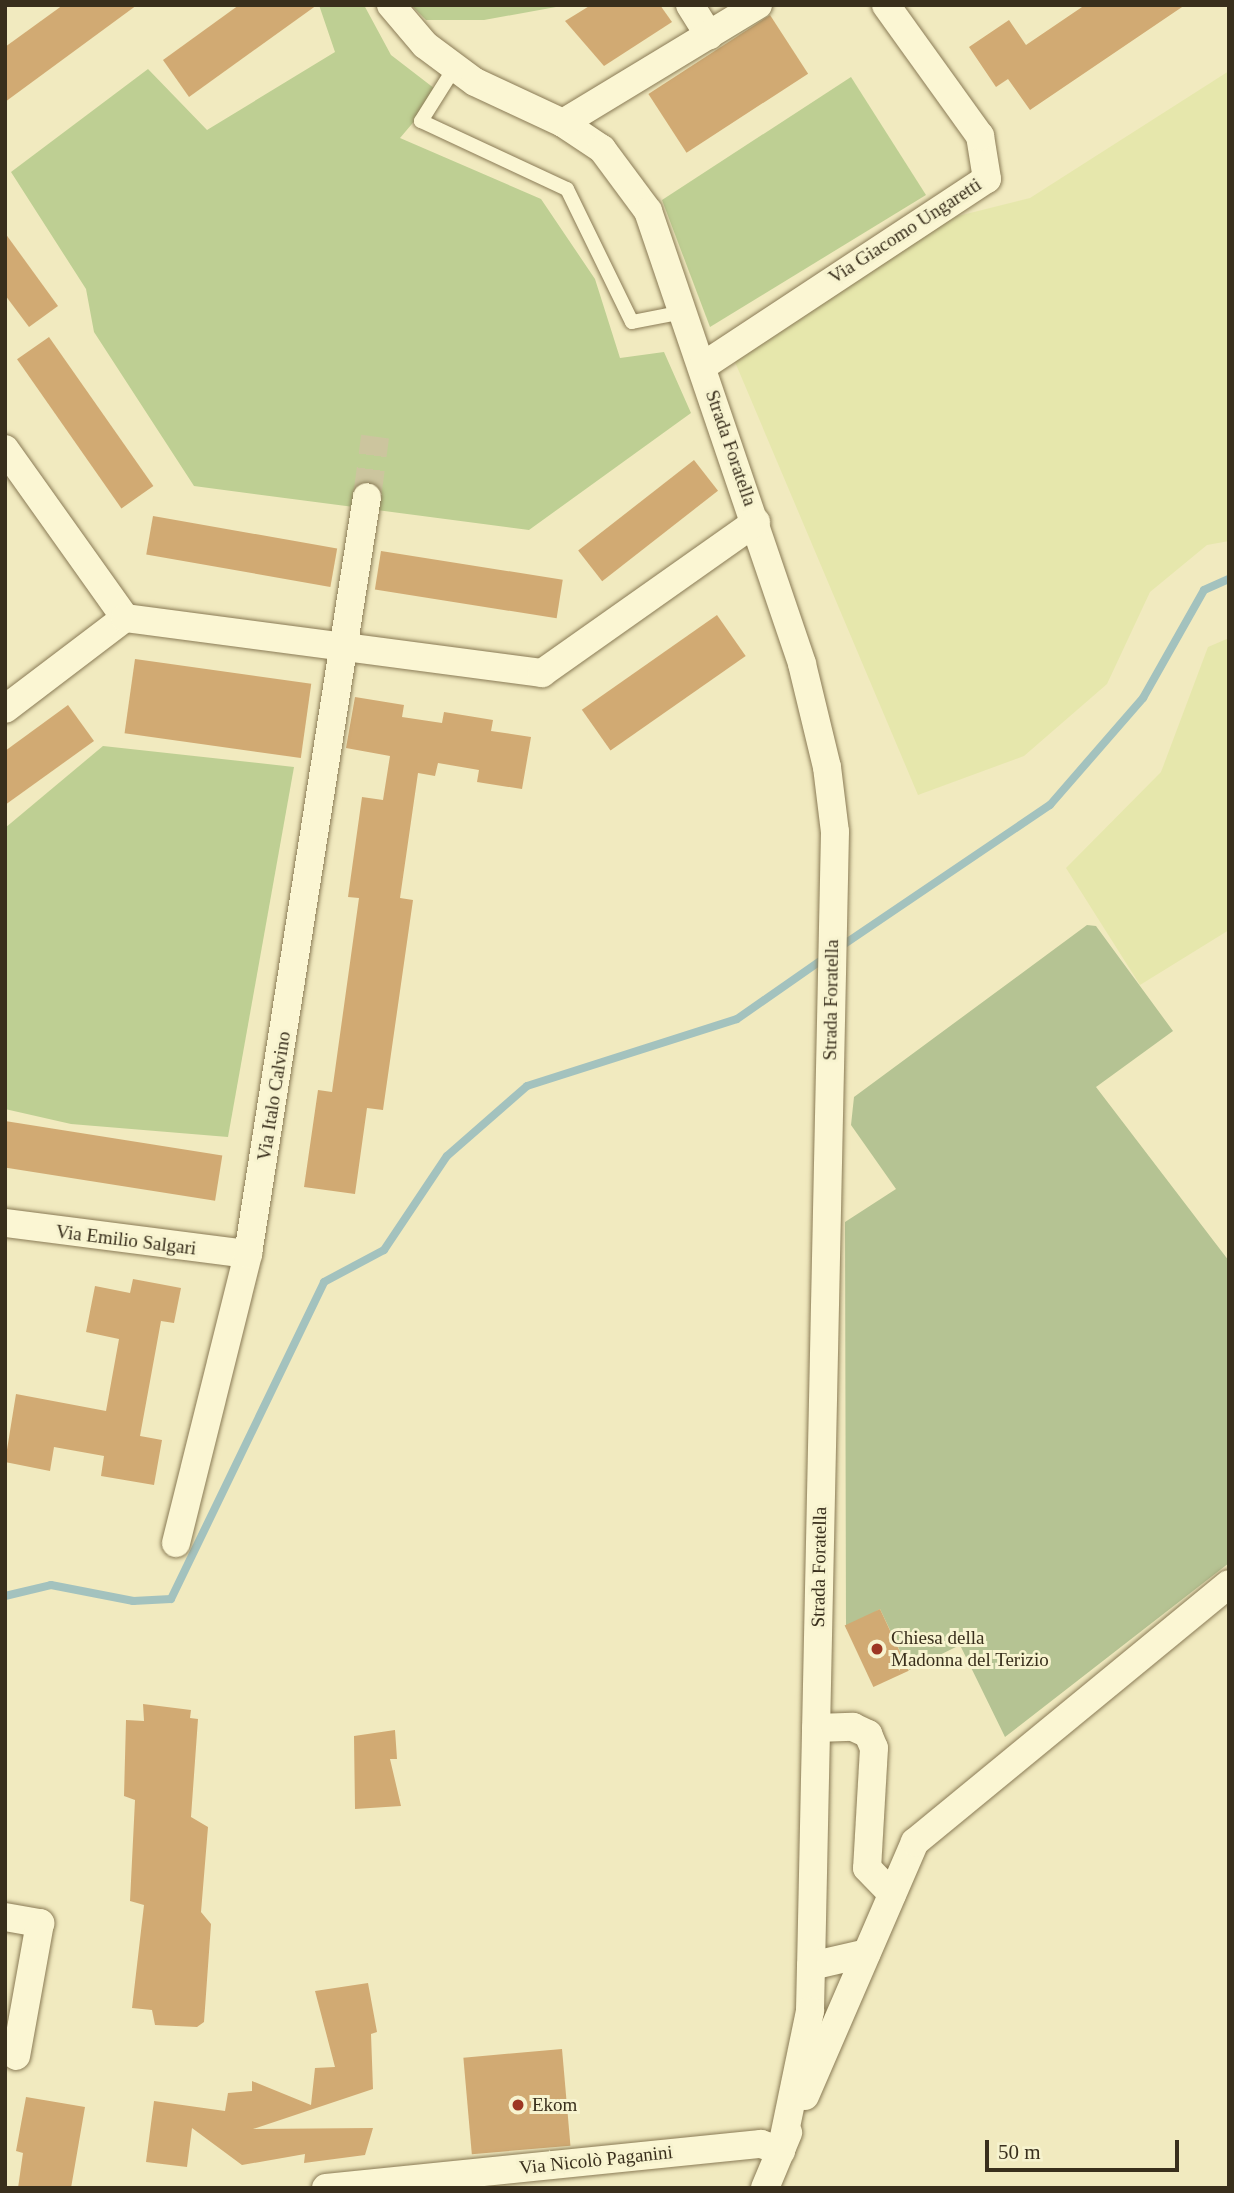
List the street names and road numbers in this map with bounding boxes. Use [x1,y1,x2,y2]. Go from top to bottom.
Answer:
street label: Via Giacomo Ungaretti [824,173,986,289]
street label: Strada Foratella [701,387,761,509]
street label: Strada Foratella [819,939,843,1061]
street label: Via Italo Calvino [253,1030,295,1162]
street label: Via Emilio Salgari [54,1220,198,1260]
street label: Strada Foratella [807,1506,831,1628]
street label: Via Nicolò Paganini [518,2141,674,2179]

